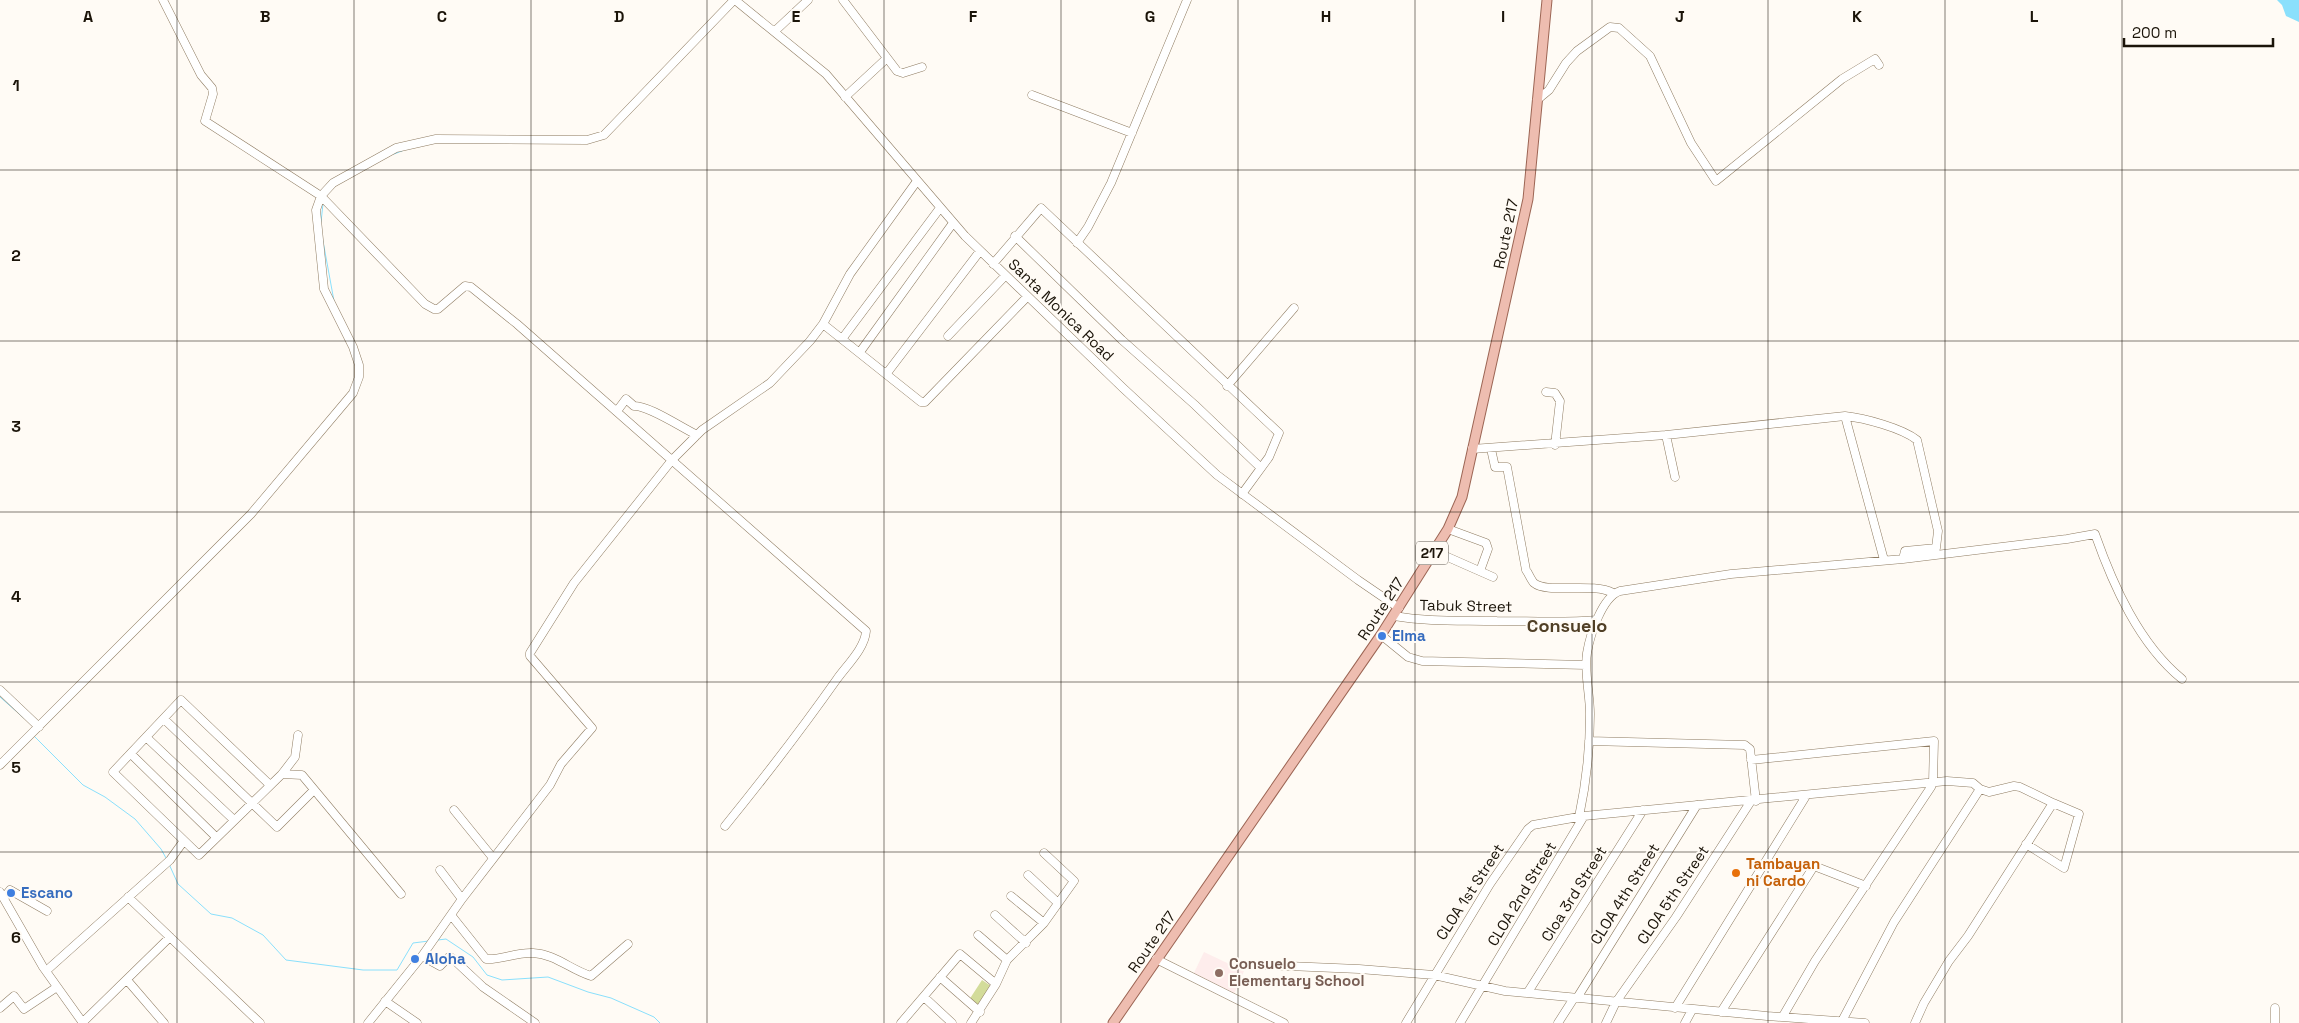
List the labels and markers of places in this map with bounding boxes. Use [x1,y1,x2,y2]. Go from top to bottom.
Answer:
place label: Elma [1392,626,1426,645]
marker: Elma [1376,630,1388,642]
place label: Tambayan ni Cardo [1746,854,1820,890]
marker: Tambayan ni Cardo [1730,867,1742,879]
place label: Escano [21,883,73,902]
marker: Escano [5,887,17,899]
place label: Aloha [425,949,466,968]
marker: Aloha [409,953,421,965]
place label: Consuelo Elementary School [1229,954,1364,990]
marker: Consuelo Elementary School [1213,967,1225,979]

